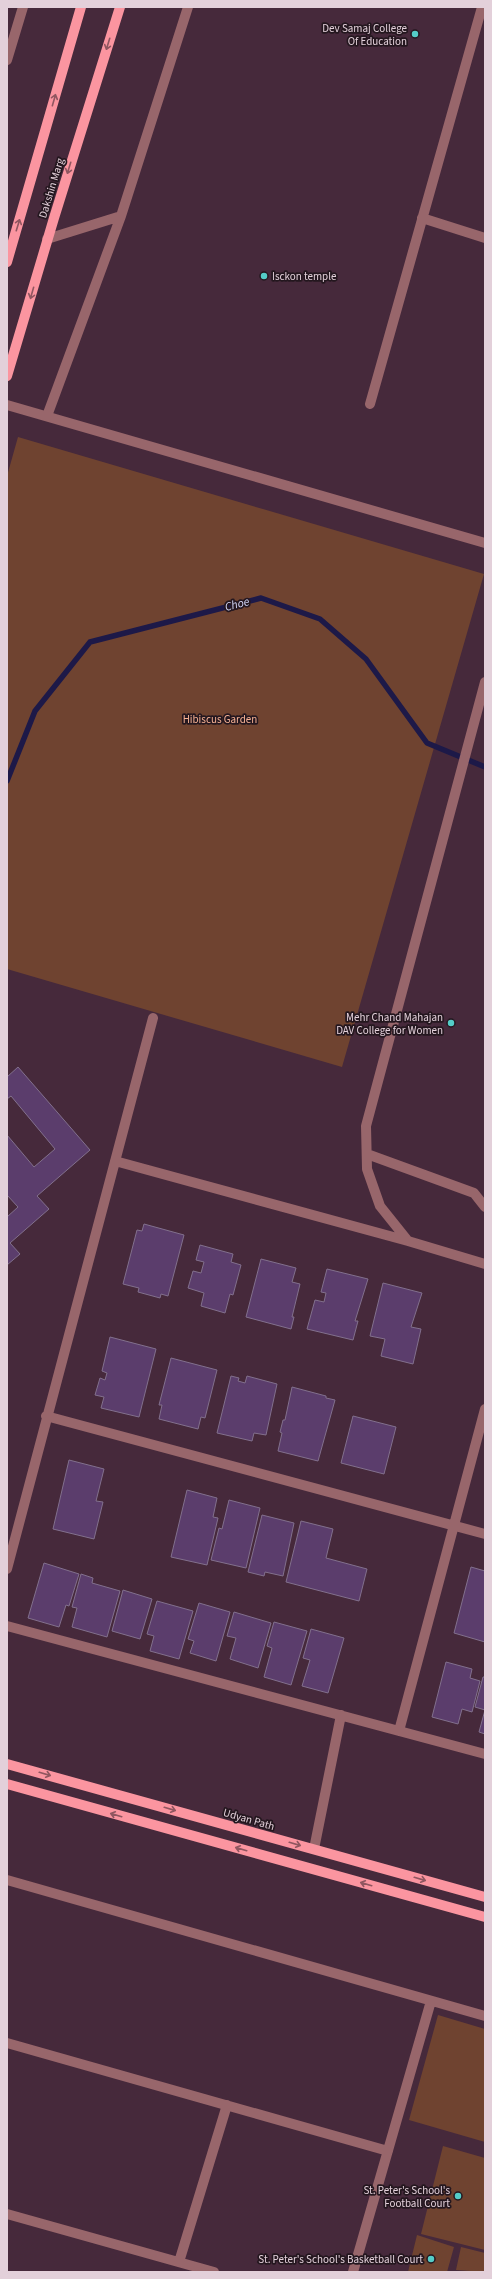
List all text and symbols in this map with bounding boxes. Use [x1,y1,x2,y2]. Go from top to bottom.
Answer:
place label: Dev Samaj College Of Education [322,21,408,49]
marker: Dev Samaj College Of Education [410,29,420,39]
one-way arrow [104,38,111,51]
one-way arrow [51,94,59,107]
street label: Dakshin Marg [35,156,68,220]
one-way arrow [65,162,72,175]
one-way arrow [15,218,22,231]
place label: Isckon temple [272,269,337,284]
marker: Isckon temple [259,271,269,281]
one-way arrow [28,286,35,299]
water label: Choe [223,593,251,616]
park label: Hibiscus Garden [183,712,257,727]
place label: Mehr Chand Mahajan DAV College for Women [336,1010,443,1038]
marker: Mehr Chand Mahajan DAV College for Women [446,1018,456,1028]
one-way arrow [38,1771,51,1778]
street label: Udyan Path [221,1805,276,1834]
one-way arrow [163,1806,176,1813]
one-way arrow [110,1810,123,1818]
one-way arrow [288,1841,301,1848]
one-way arrow [235,1845,248,1852]
one-way arrow [414,1876,427,1883]
one-way arrow [360,1880,373,1887]
place label: St. Peter's School's Football Court [363,2183,450,2211]
marker: St. Peter's School's Football Court [453,2191,463,2201]
place label: St. Peter's School's Basketball Court [258,2252,423,2267]
marker: St. Peter's School's Basketball Court [426,2254,436,2264]

